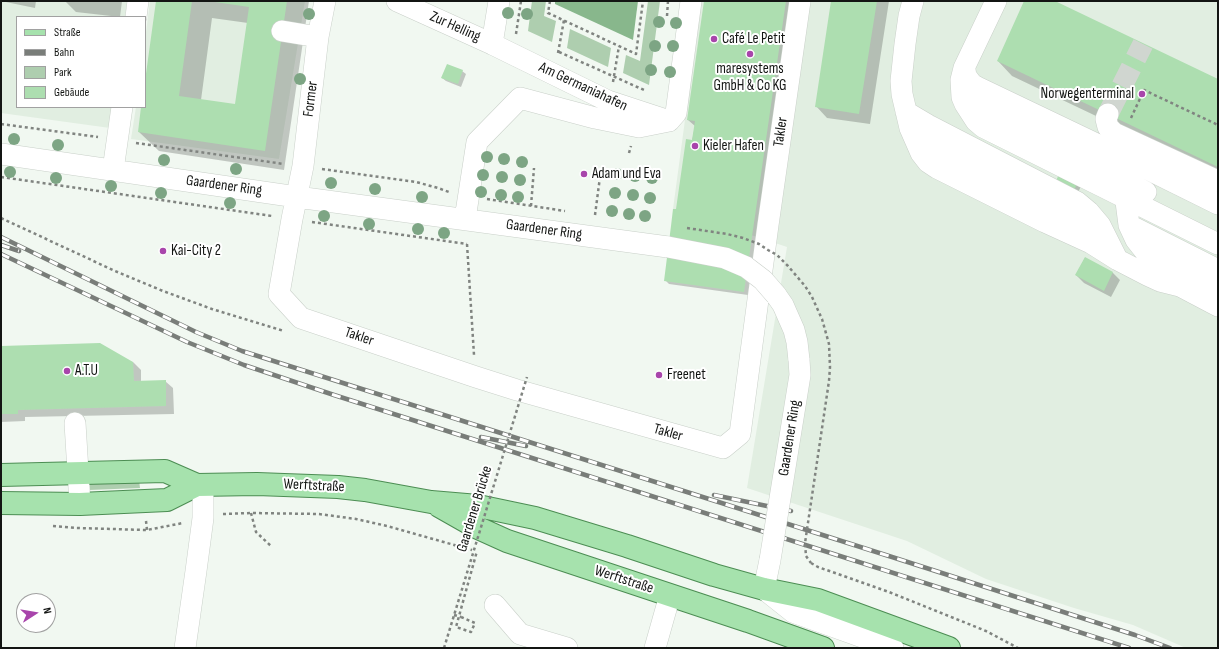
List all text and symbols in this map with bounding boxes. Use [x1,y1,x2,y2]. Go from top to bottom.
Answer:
street label: Zur Helling [427,8,483,46]
legend [16,16,146,108]
text: Straße [54,25,81,40]
place label: Café Le Petit [722,30,785,48]
marker: Café Le Petit [709,34,719,44]
text: Bahn [54,45,74,60]
marker: maresystems GmbH & Co KG [745,49,755,59]
street label: Am Germaniahafen [536,59,630,115]
place label: maresystems GmbH & Co KG [713,60,787,95]
text: Park [54,65,72,80]
street label: Former [300,80,322,118]
text: Gebäude [54,85,89,100]
place label: Norwegenterminal [1041,85,1134,103]
marker: Norwegenterminal [1137,89,1147,99]
street label: Takler [770,116,792,148]
place label: Kieler Hafen [703,137,764,155]
marker: Kieler Hafen [690,141,700,151]
place label: Adam und Eva [592,165,661,183]
marker: Adam und Eva [579,169,589,179]
street label: Gaardener Ring [185,172,263,200]
street label: Gaardener Ring [505,216,583,244]
place label: Kai-City 2 [171,242,221,260]
marker: Kai-City 2 [158,246,168,256]
street label: Takler [342,324,376,350]
place label: A.T.U [75,362,98,380]
marker: A.T.U [62,366,72,376]
place label: Freenet [667,366,706,384]
marker: Freenet [654,370,664,380]
street label: Gaardener Ring [775,399,805,477]
street label: Takler [651,420,685,446]
street label: Gaardener Brücke [453,464,497,554]
street label: Werftstraße [283,475,345,497]
street label: Werftstraße [592,562,656,598]
north arrow [16,593,56,633]
text: N [40,606,54,615]

